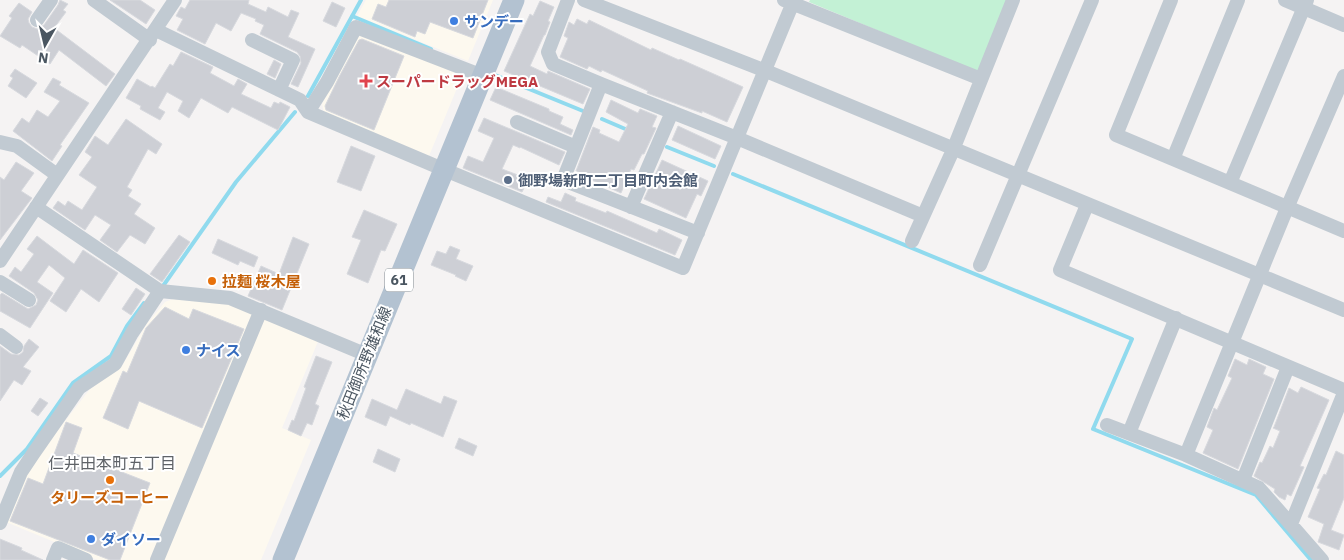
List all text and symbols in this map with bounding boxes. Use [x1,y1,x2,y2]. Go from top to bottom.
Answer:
place label: サンデー [464,12,524,31]
marker: サンデー [448,15,460,27]
north arrow [20,20,70,70]
text: N [37,48,49,67]
place label: スーパードラッグMEGA [376,72,538,91]
marker: スーパードラッグMEGA [360,75,372,87]
place label: 御野場新町二丁目町内会館 [518,171,698,190]
marker: 御野場新町二丁目町内会館 [502,174,514,186]
road number: 61 [385,268,413,292]
place label: 拉麺 桜木屋 [222,272,301,291]
marker: 拉麺 桜木屋 [206,275,218,287]
street label: 秋田御所野雄和線 [333,304,395,422]
place label: ナイス [196,341,241,360]
marker: ナイス [180,344,192,356]
district label: 仁井田本町五丁目 [48,453,176,473]
marker: タリーズコーヒー [104,474,116,486]
place label: タリーズコーヒー [50,488,170,507]
place label: ダイソー [101,530,161,549]
marker: ダイソー [85,533,97,545]

